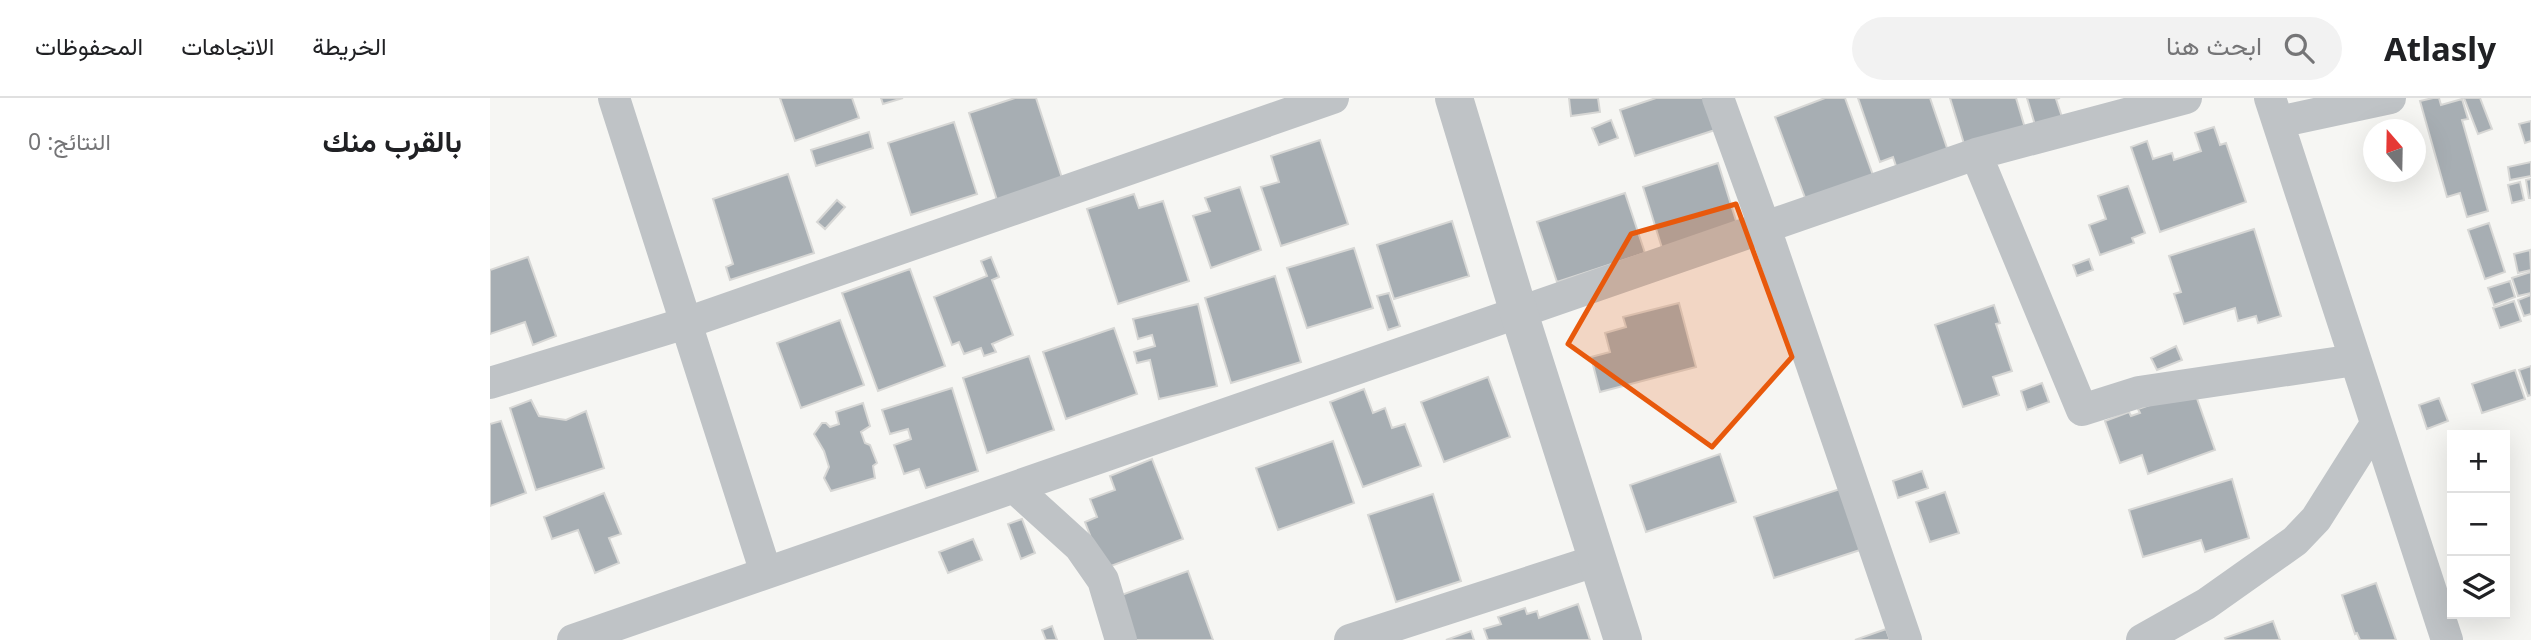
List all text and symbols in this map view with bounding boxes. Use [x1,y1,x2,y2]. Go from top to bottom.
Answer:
search box [1852,17,2342,80]
text: Atlasly [2384,26,2496,71]
text: ابحث هنا [2166,27,2262,63]
text: المحفوظات [35,29,143,62]
text: الاتجاهات [181,29,274,62]
text: الخريطة [312,29,387,62]
icon: search [2280,29,2318,67]
north arrow [2363,119,2426,182]
text: بالقرب منك [322,120,462,161]
text: النتائج: 0 [28,125,111,157]
map controls [2447,430,2510,619]
button: + [2447,430,2510,493]
button: − [2447,493,2510,556]
button: layers [2447,556,2510,619]

